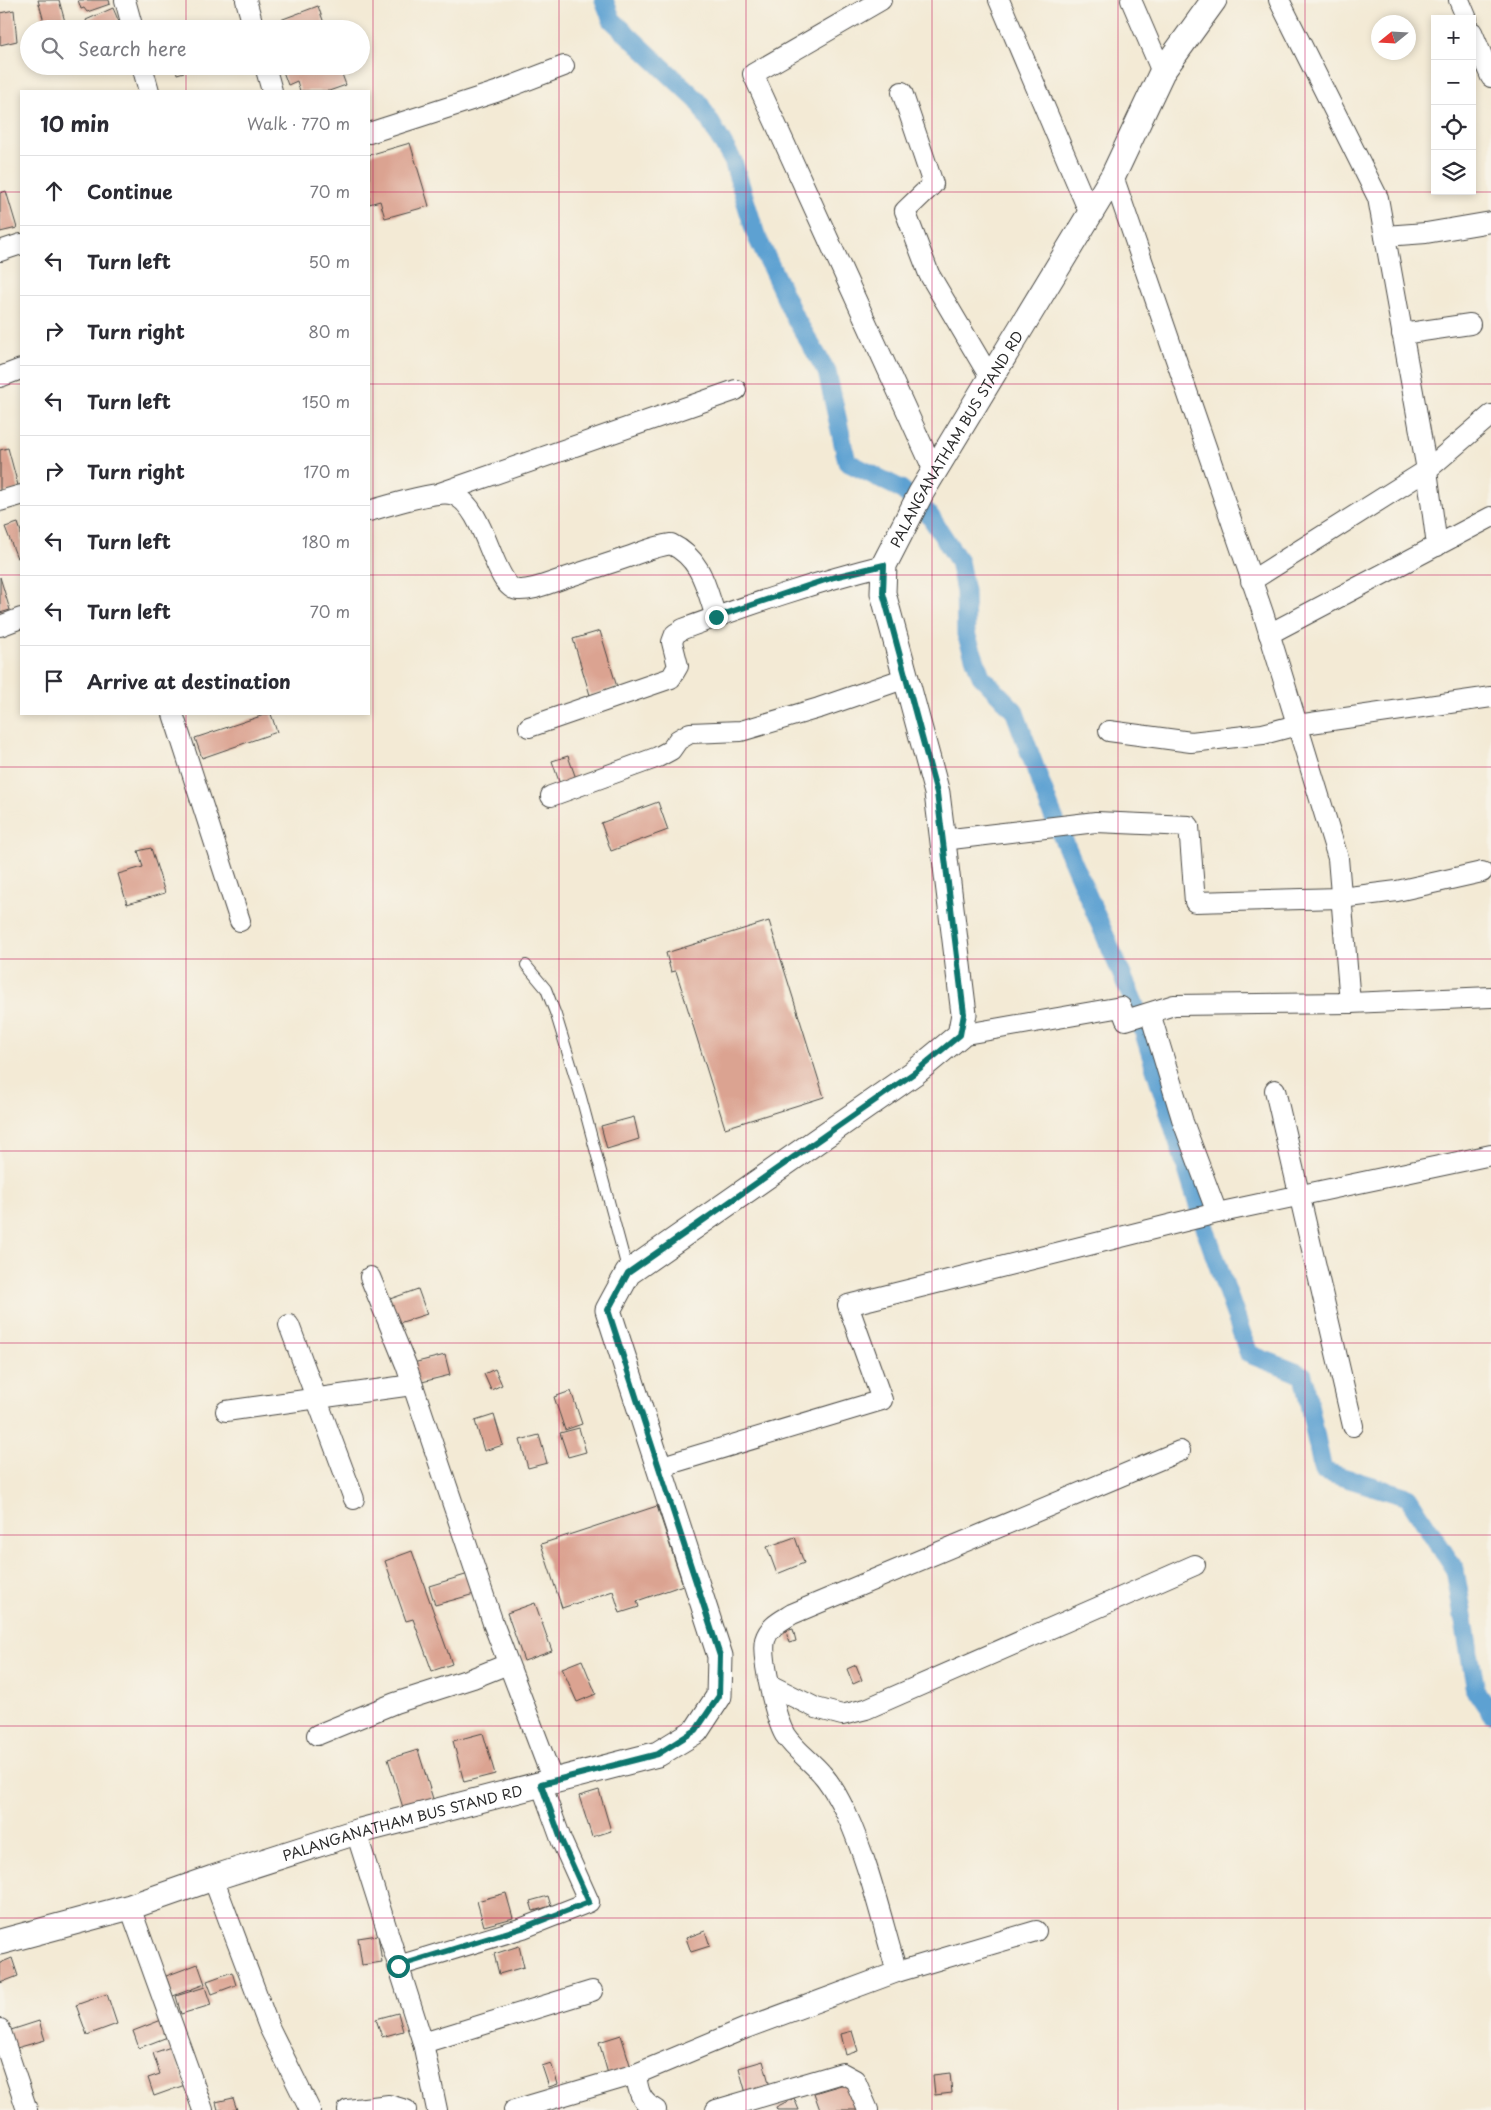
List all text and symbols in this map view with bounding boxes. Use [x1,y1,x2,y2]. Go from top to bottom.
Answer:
north arrow [1371,15,1416,60]
map controls [1431,15,1476,195]
button: + [1431,15,1476,60]
search box [20,20,370,75]
icon: search [38,34,66,62]
text: Search here [78,34,187,62]
button: − [1431,60,1476,105]
button: locate [1431,105,1476,150]
text: 10 min [40,107,110,139]
text: Walk · 770 m [247,111,350,135]
button: layers [1431,150,1476,195]
icon: ahead [40,177,68,205]
text: Continue [87,177,173,205]
text: 70 m [310,179,350,203]
icon: left [40,247,68,275]
text: Turn left [87,247,171,275]
text: 50 m [309,249,350,273]
icon: right [40,317,68,345]
text: Turn right [87,317,185,345]
text: 80 m [308,319,350,343]
street label: PALANGANATHAM BUS STAND RD [884,326,1028,551]
icon: left [40,387,68,415]
text: Turn left [87,387,171,415]
text: 150 m [302,389,350,413]
icon: right [40,457,68,485]
text: Turn right [87,457,185,485]
text: 170 m [304,459,350,483]
icon: left [40,527,68,555]
text: Turn left [87,527,171,555]
text: 180 m [302,529,350,553]
icon: left [40,597,68,625]
text: Turn left [87,597,171,625]
text: 70 m [310,599,350,623]
route end [705,606,728,629]
icon: arrive [40,667,68,695]
text: Arrive at destination [87,667,291,695]
street label: PALANGANATHAM BUS STAND RD [280,1779,525,1866]
route start [387,1955,410,1978]

